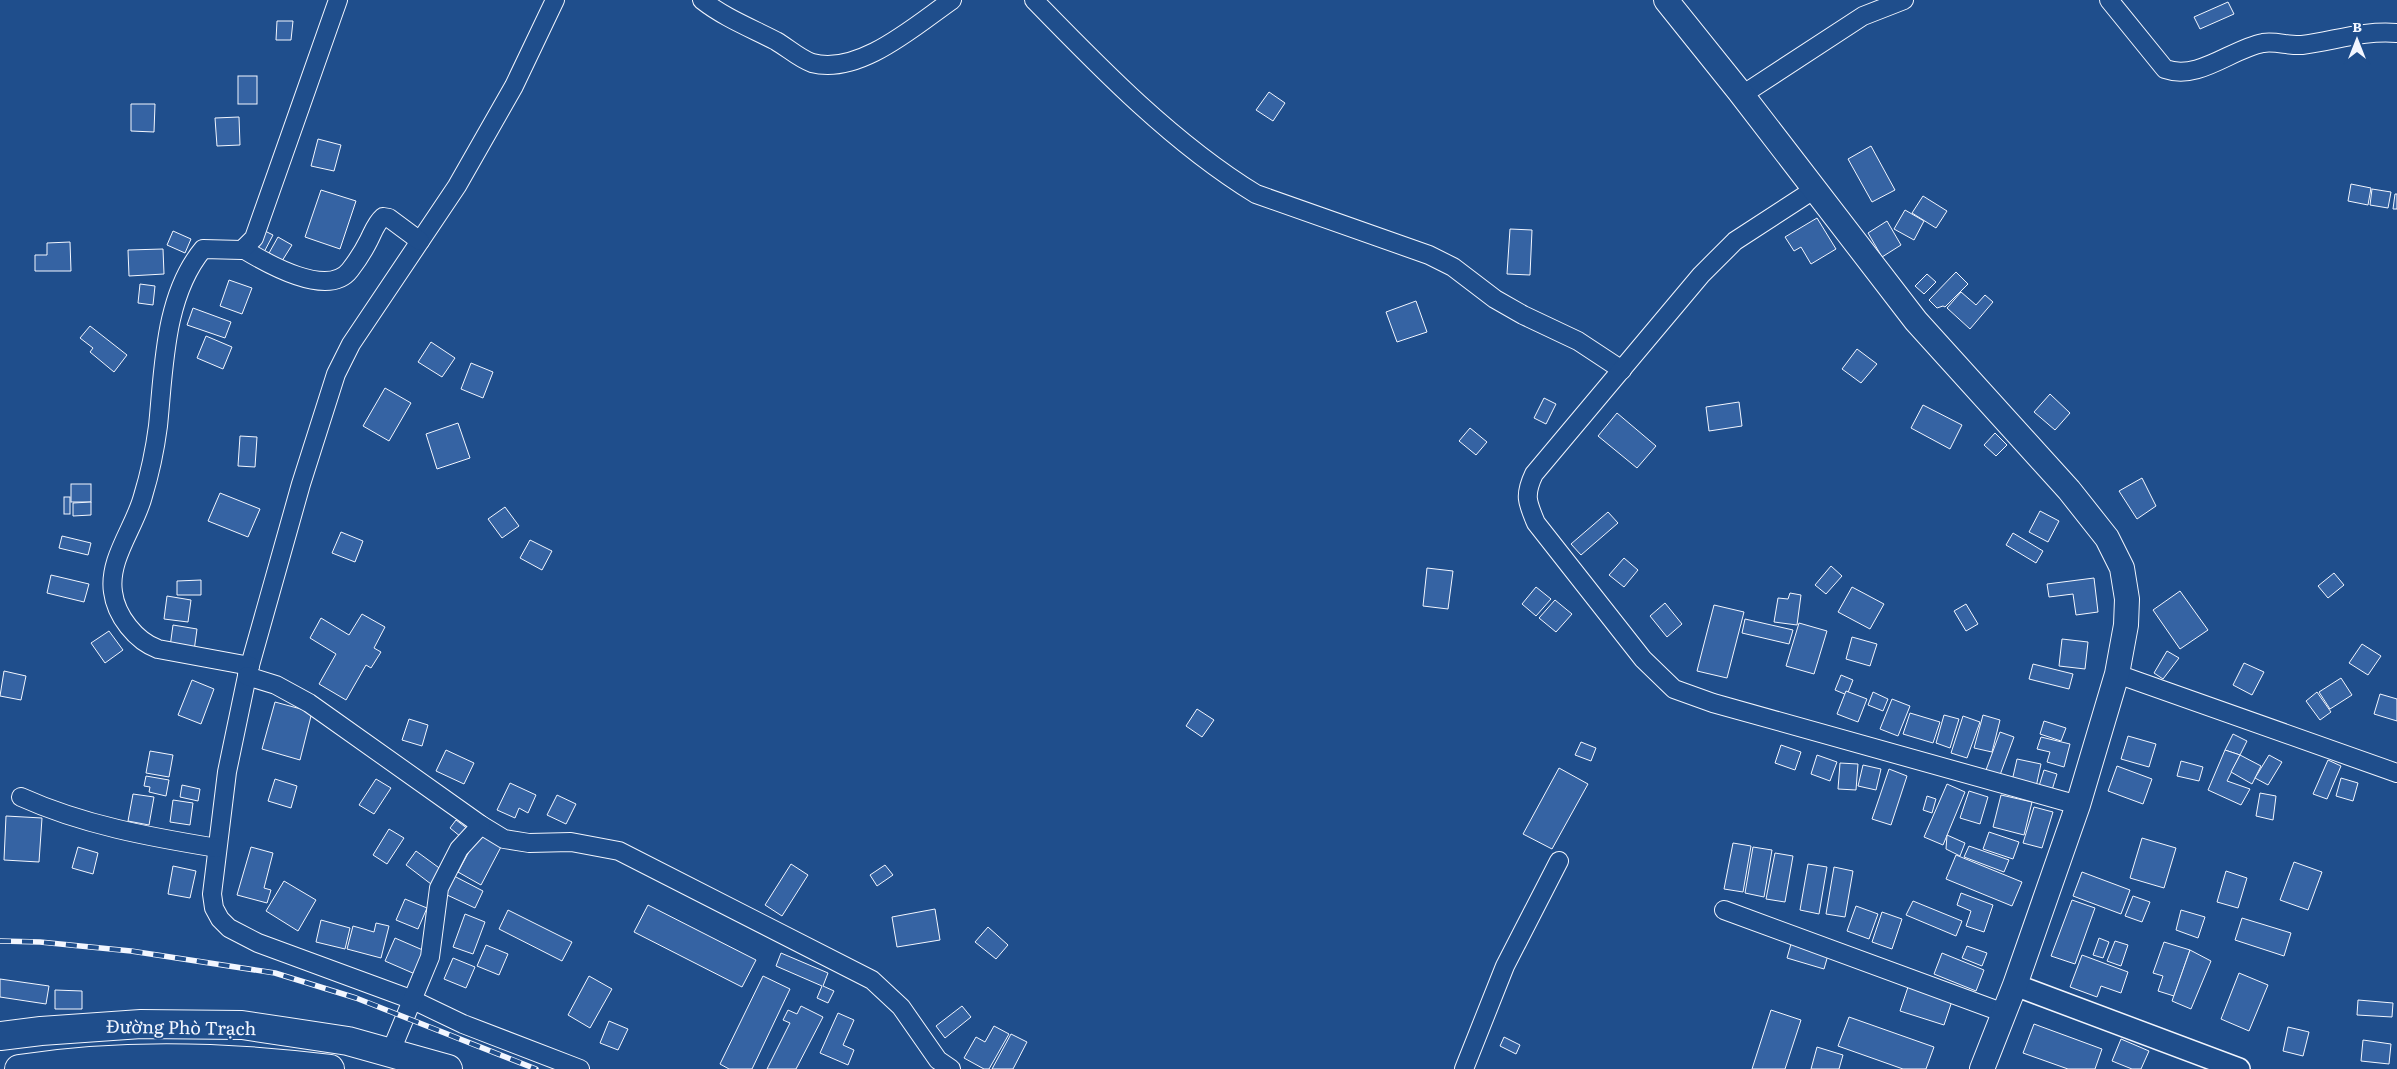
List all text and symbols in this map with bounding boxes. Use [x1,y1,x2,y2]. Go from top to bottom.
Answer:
north arrow [2332,15,2382,65]
text: B [2352,16,2362,36]
street label: Đường Phò Trạch [106,1012,257,1041]

